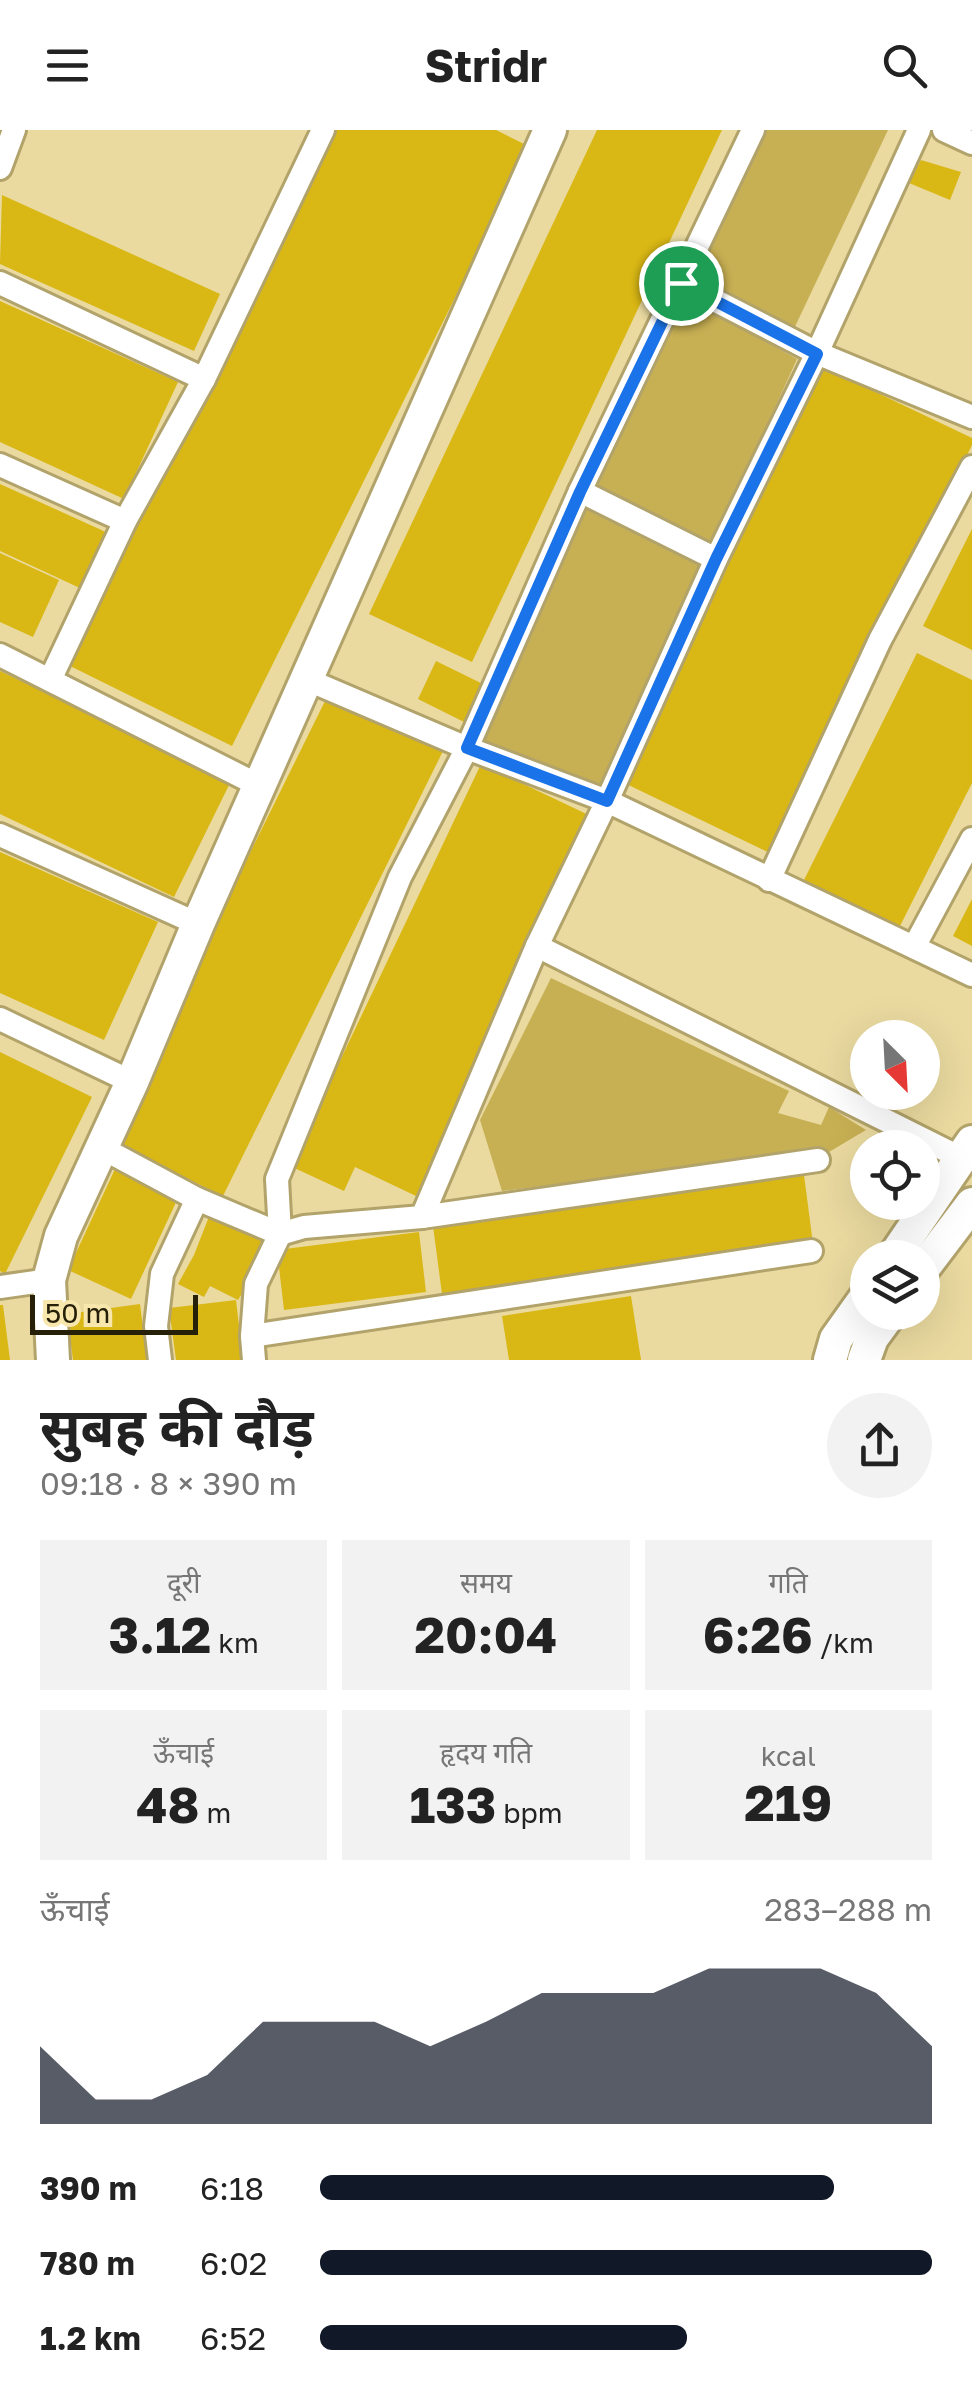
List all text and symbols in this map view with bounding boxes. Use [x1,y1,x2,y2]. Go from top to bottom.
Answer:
icon: menu [40,38,95,93]
text: Stridr [425,38,547,92]
icon: search [877,38,932,93]
pin [639,241,724,326]
icon: arrive [654,256,709,311]
north arrow [850,1020,940,1110]
map controls [850,1020,940,1330]
button: locate [850,1130,940,1220]
button: layers [850,1240,940,1330]
scale bar [30,1290,198,1334]
text: 50 m [45,1296,110,1329]
text: सुबह की दौड़ [40,1393,314,1459]
button: share [827,1393,932,1498]
text: 09:18 · 8 × 390 m [40,1464,297,1502]
text: दूरी [167,1566,200,1599]
text: समय [460,1566,512,1599]
text: गति [769,1566,808,1599]
text: 3.12 [108,1604,211,1664]
text: 20:04 [415,1604,557,1664]
text: 6:26 [703,1604,813,1664]
text: km [211,1626,259,1659]
text: /km [813,1626,874,1659]
text: ऊँचाई [153,1736,214,1769]
text: हृदय गति [440,1736,532,1769]
text: kcal [761,1739,816,1772]
text: 219 [744,1772,832,1832]
text: 48 [136,1774,199,1834]
text: 133 [410,1774,496,1834]
text: m [199,1796,231,1829]
text: bpm [496,1796,562,1829]
text: ऊँचाई [40,1890,109,1928]
text: 283–288 m [764,1890,932,1928]
text: 390 m [40,2169,137,2207]
text: 6:18 [200,2169,264,2207]
text: 780 m [40,2244,135,2282]
text: 6:02 [200,2244,267,2282]
text: 1.2 km [40,2319,141,2357]
text: 6:52 [200,2319,266,2357]

